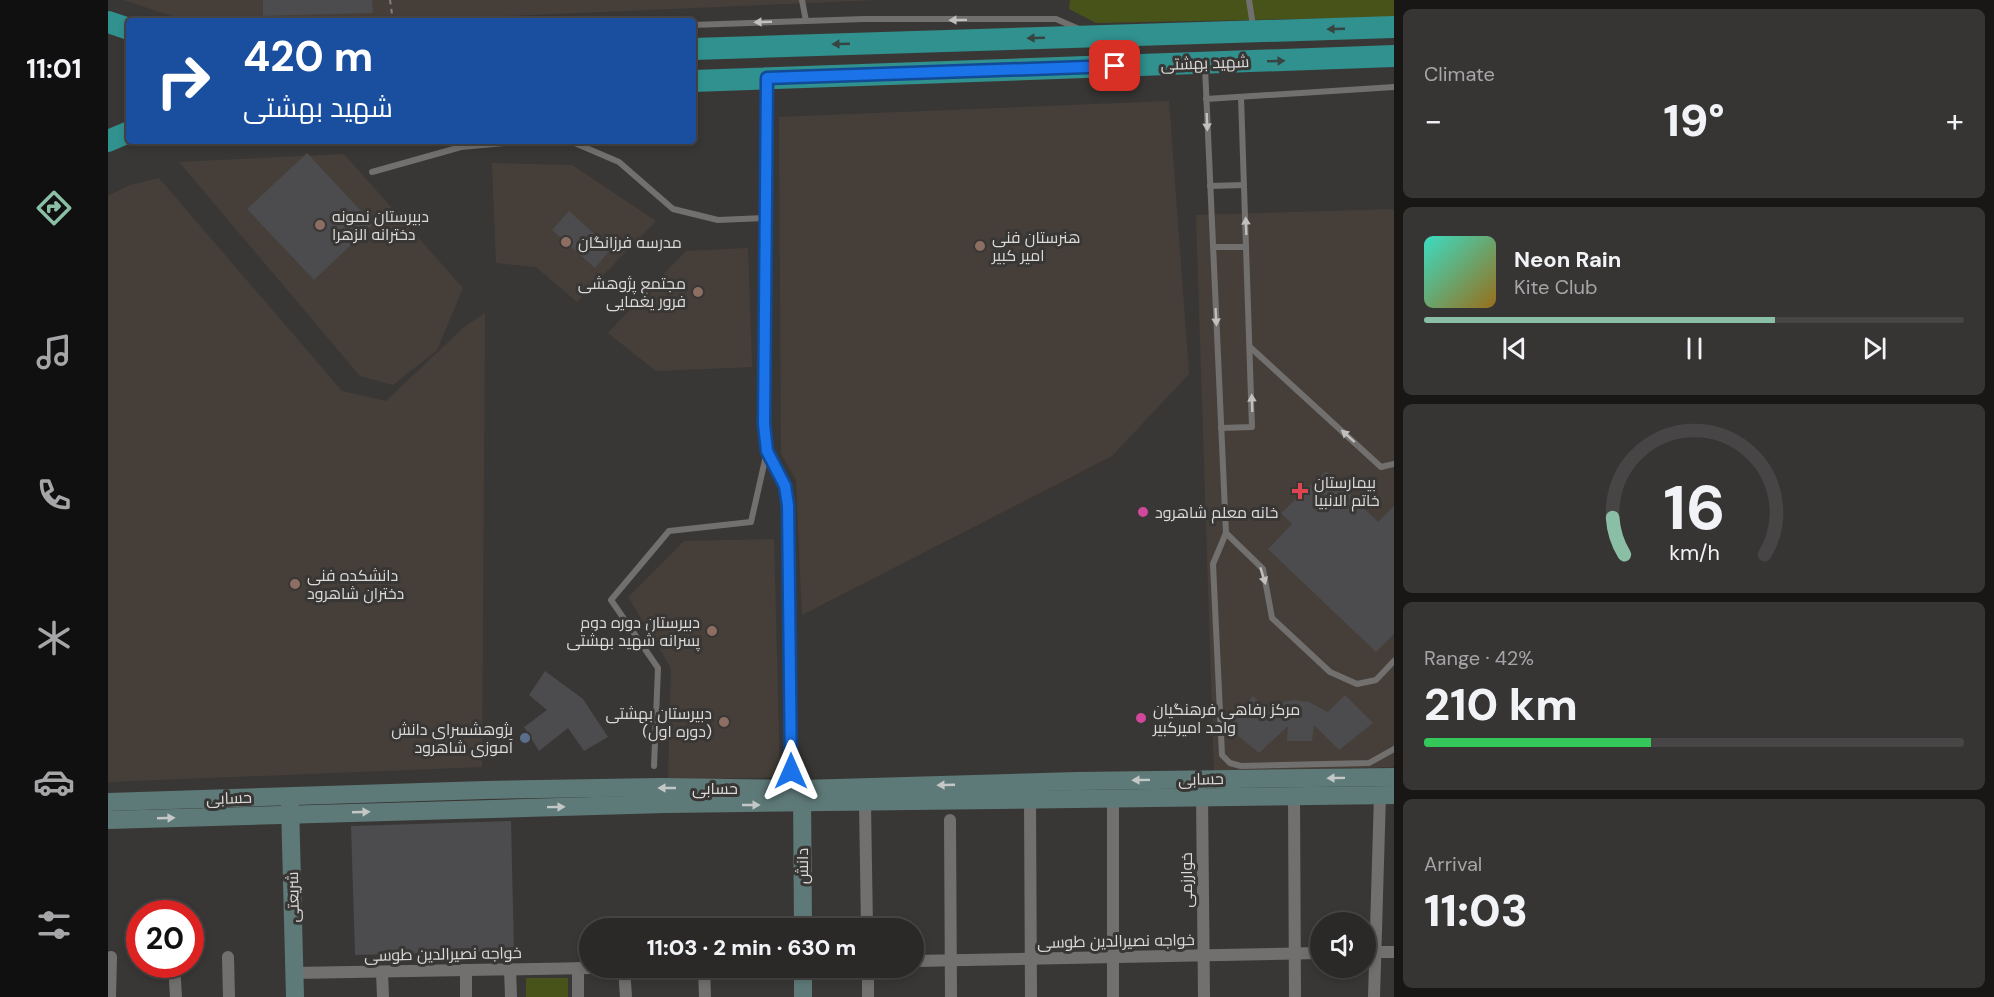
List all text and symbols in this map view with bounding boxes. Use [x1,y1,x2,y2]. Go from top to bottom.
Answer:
one-way arrow [948,15,967,25]
one-way arrow [753,17,772,27]
one-way arrow [1326,24,1345,33]
text: 420 m [243,29,373,84]
one-way arrow [1026,33,1045,43]
one-way arrow [831,40,850,49]
pin [1089,40,1140,91]
icon: right [144,42,222,120]
icon: arrive [1098,49,1131,82]
text: 11:01 [26,51,82,86]
street label: شهید بهشتی [1160,51,1250,75]
one-way arrow [1267,56,1286,65]
text: Climate [1424,61,1495,87]
text: شهید بهشتی [243,90,393,125]
text: 19° [1663,91,1725,150]
text: − [1424,99,1442,142]
text: + [1946,99,1964,142]
one-way arrow [1202,113,1212,132]
icon: directions [33,187,75,229]
place label: دبیرستان نمونه دخترانه الزهرا [332,206,429,245]
one-way arrow [1241,216,1250,235]
marker: دبیرستان نمونه دخترانه الزهرا [313,218,327,232]
place label: هنرستان فنی امیر کبیر [991,227,1080,266]
place label: مدرسه فرزانگان [578,232,682,253]
marker: مدرسه فرزانگان [559,235,573,249]
marker: هنرستان فنی امیر کبیر [973,239,987,253]
text: Neon Rain [1514,245,1621,274]
place label: مجتمع پژوهشی فرور یغمایی [578,273,686,312]
text: Kite Club [1514,274,1598,300]
marker: مجتمع پژوهشی فرور یغمایی [691,285,705,299]
one-way arrow [1211,308,1221,327]
icon: music [33,331,75,373]
icon: previous [1498,332,1531,365]
icon: pause [1678,332,1711,365]
icon: next [1858,332,1891,365]
one-way arrow [1247,393,1256,412]
one-way arrow [1340,429,1355,443]
text: 16 [1663,468,1725,549]
place label: بیمارستان خاتم الانبیا [1314,472,1380,512]
icon: phone [33,474,75,516]
marker: بیمارستان خاتم الانبیا [1291,482,1309,500]
place label: خانه معلم شاهرود [1155,502,1278,524]
marker: خانه معلم شاهرود [1136,505,1150,519]
text: km/h [1669,540,1719,568]
place label: دانشکده فنی دختران شاهرود [307,565,404,604]
one-way arrow [1259,567,1268,585]
marker: دانشکده فنی دختران شاهرود [288,577,302,591]
place label: دبیرستان دوره دوم پسرانه شهید بهشتی [567,612,701,652]
icon: climate [33,617,75,659]
marker: دبیرستان دوره دوم پسرانه شهید بهشتی [705,624,719,638]
text: Range · 42% [1424,645,1534,671]
text: 210 km [1424,675,1578,734]
place label: مرکز رفاهی فرهنگیان واحد امیرکبیر [1152,699,1300,738]
place label: دبیرستان بهشتی (دوره اول) [605,703,712,742]
marker: مرکز رفاهی فرهنگیان واحد امیرکبیر [1134,711,1148,725]
marker: دبیرستان بهشتی (دوره اول) [717,715,731,729]
place label: پژوهشسرای دانش آموزی شاهرود [391,719,514,758]
marker: پژوهشسرای دانش آموزی شاهرود [518,731,532,745]
position arrow [759,739,823,803]
icon: car [33,761,75,803]
street label: حسابی [1178,768,1224,790]
one-way arrow [1326,773,1345,783]
one-way arrow [1131,775,1150,785]
street label: حسابی [692,778,738,799]
one-way arrow [936,780,955,789]
one-way arrow [657,783,676,793]
street label: حسابی [206,787,252,809]
one-way arrow [742,800,761,810]
one-way arrow [547,802,566,811]
one-way arrow [352,808,371,817]
one-way arrow [157,813,176,823]
street label: دانش [792,848,813,884]
text: Arrival [1424,851,1482,877]
street label: خوارزمی [1176,852,1197,908]
street label: شریعتی [282,871,304,923]
text: 11:03 [1424,881,1528,940]
speed limit sign: 20 [126,900,204,978]
icon: filters [33,904,75,946]
map controls [1310,912,1376,978]
button: sound [1310,912,1376,978]
street label: خواجه نصیرالدین طوسی [1037,929,1195,953]
text: 11:03 · 2 min · 630 m [647,933,856,962]
street label: خواجه نصیرالدین طوسی [364,942,522,966]

